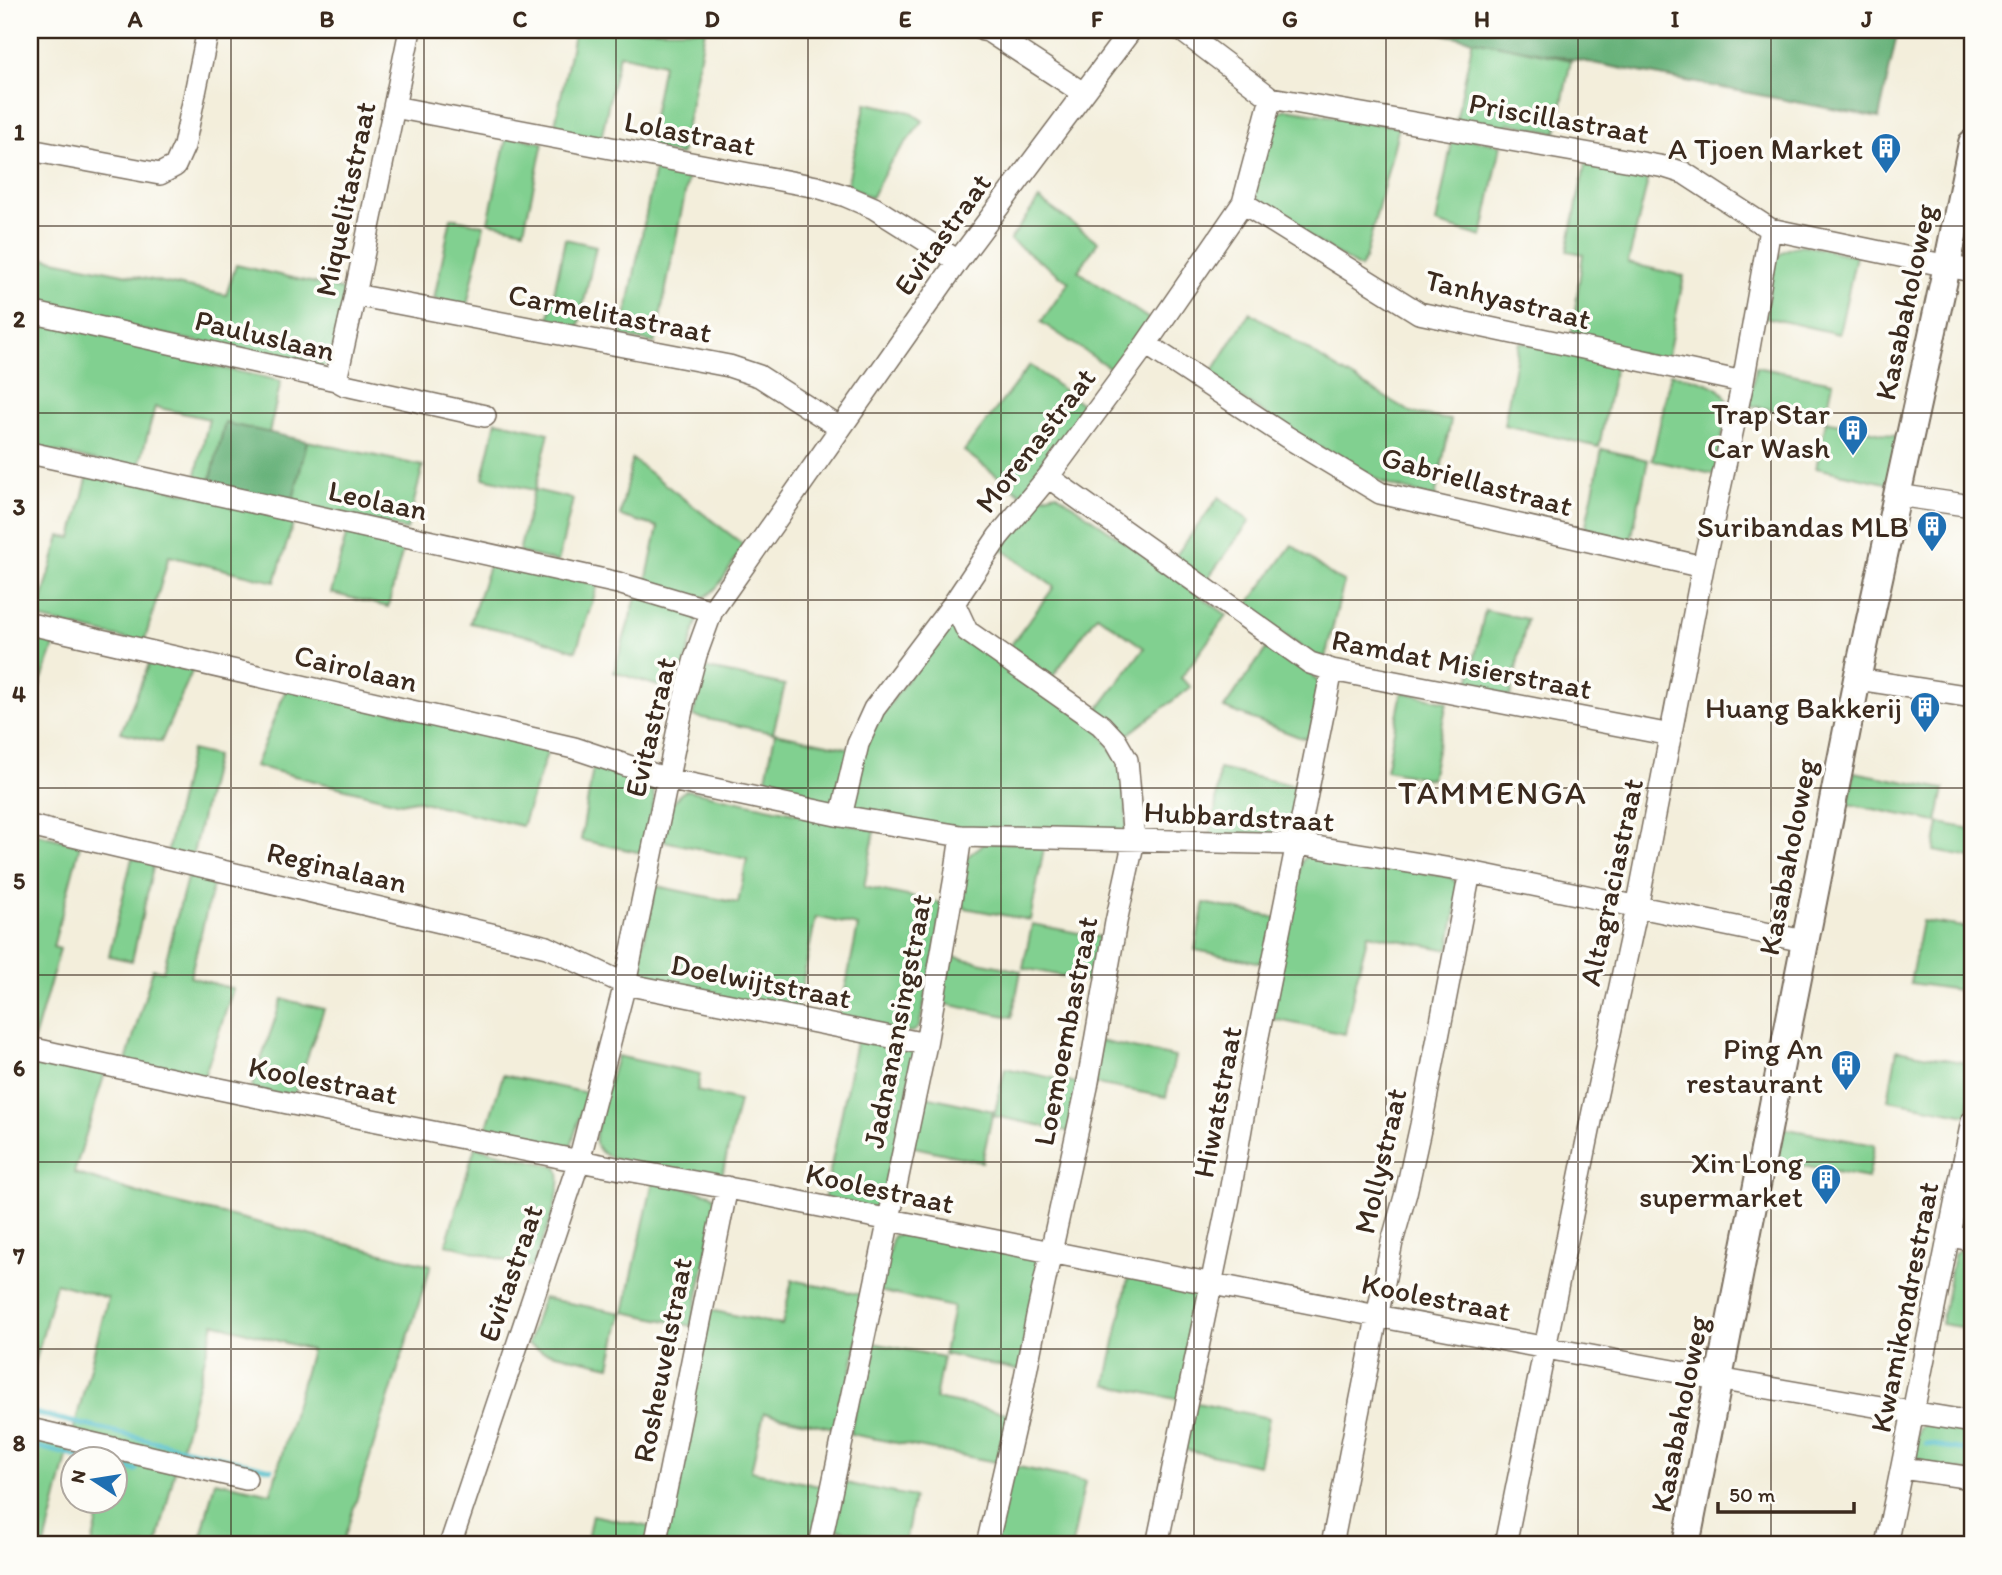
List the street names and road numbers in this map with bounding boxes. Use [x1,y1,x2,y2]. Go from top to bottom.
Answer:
street label: Priscillastraat [1466,84,1652,152]
street label: Miquelitastraat [306,98,384,300]
street label: Lolastraat [621,102,759,164]
street label: Evitastraat [885,166,999,302]
street label: Kasabaholoweg [1866,200,1944,403]
street label: Tanhyastraat [1421,261,1595,337]
street label: Carmelitastraat [505,275,715,351]
street label: Pauluslaan [191,301,339,369]
street label: Morenastraat [967,360,1103,520]
street label: Gabriellastraat [1378,438,1576,524]
street label: Leolaan [325,471,431,529]
street label: Ramdat Misierstraat [1329,621,1595,707]
street label: Cairolaan [291,636,421,700]
street label: Evitastraat [616,653,684,801]
street label: Kasabaholoweg [1750,755,1824,958]
street label: Altagraciastraat [1571,775,1651,989]
street label: Hubbardstraat [1143,793,1335,839]
street label: Reginalaan [263,833,411,901]
street label: Jadnanansingstraat [854,891,940,1151]
street label: Loemoembastraat [1025,913,1105,1149]
street label: Doelwijtstraat [668,945,854,1017]
street label: Hiwatstraat [1184,1023,1250,1181]
street label: Koolestraat [246,1047,400,1113]
street label: Mollystraat [1345,1085,1415,1237]
street label: Koolestraat [802,1154,958,1222]
street label: Kwamikondrestraat [1862,1179,1946,1435]
street label: Evitastraat [469,1200,551,1346]
street label: Rosheuvelstraat [624,1255,700,1465]
street label: Koolestraat [1359,1264,1513,1330]
street label: Kasabaholoweg [1642,1312,1716,1515]

